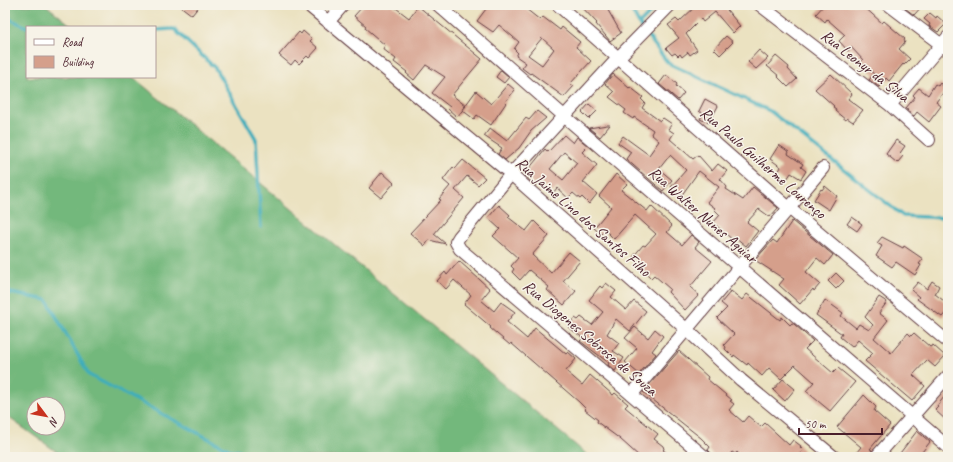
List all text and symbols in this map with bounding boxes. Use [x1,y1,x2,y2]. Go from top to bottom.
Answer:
street label: Rua Leonyr da Silva [817,25,914,107]
legend [26,26,156,78]
text: Road [62,34,84,50]
text: Building [62,54,94,70]
street label: Rua Paulo Guilherme Lourenço [696,103,831,224]
street label: Rua Jaime Lino dos Santos Filho [511,153,656,282]
street label: Rua Walter Nunes Aguiar [645,162,763,269]
street label: Rua Diogenes Sobrosa de Souza [519,276,662,401]
north arrow [26,396,66,436]
scale bar [799,410,882,436]
text: N [46,415,62,430]
text: 50 m [805,416,827,432]

